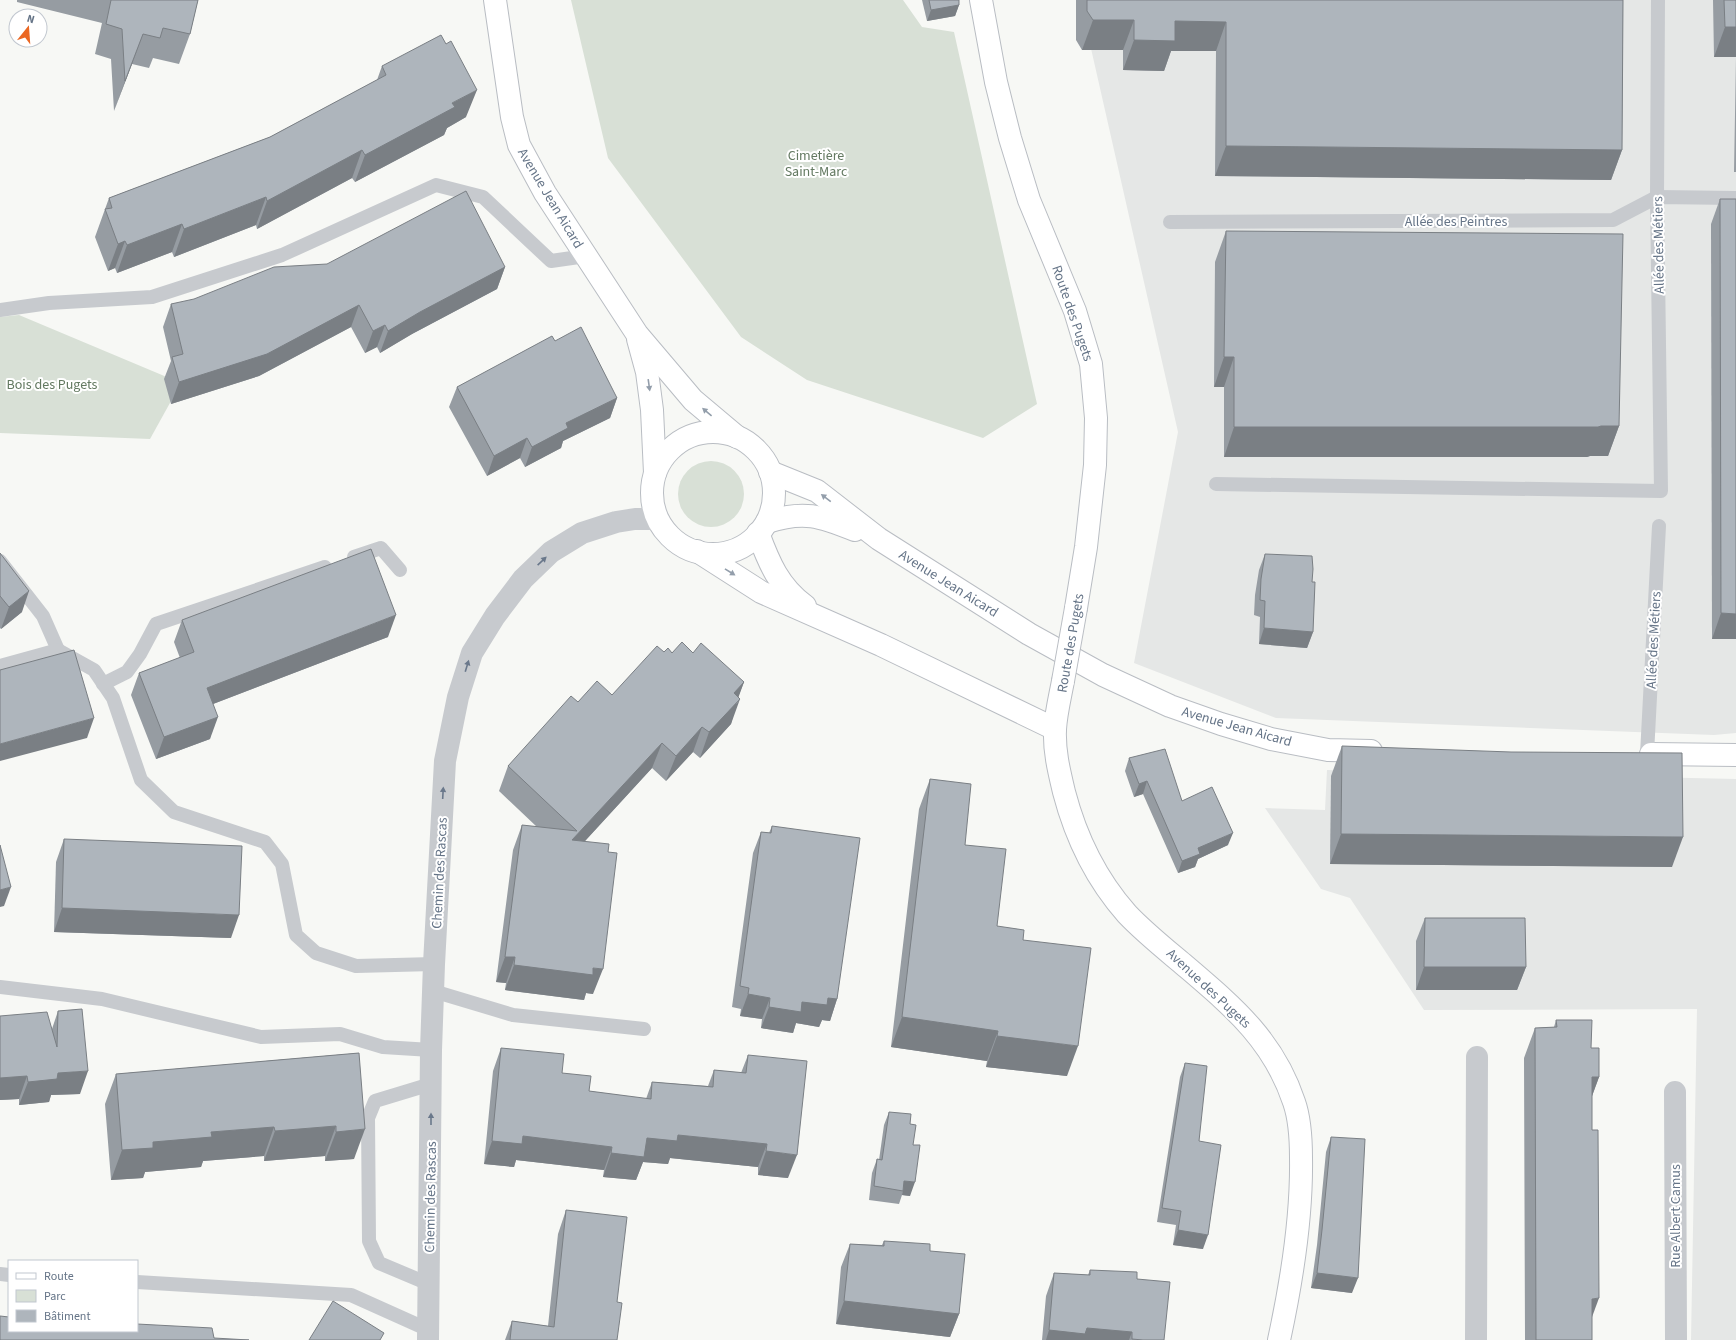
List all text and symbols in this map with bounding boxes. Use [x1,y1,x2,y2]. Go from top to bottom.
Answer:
north arrow [8,8,48,48]
text: N [25,11,36,27]
street label: Avenue Jean Aicard [512,145,588,252]
park label: Cimetière Saint-Marc [785,146,848,182]
street label: Allée des Métiers [1648,196,1670,294]
street label: Allée des Peintres [1405,212,1507,232]
street label: Route des Pugets [1046,263,1098,364]
park label: Bois des Pugets [7,375,98,395]
one-way arrow [646,379,652,391]
one-way arrow [701,407,712,416]
one-way arrow [820,494,831,502]
street label: Avenue Jean Aicard [895,545,1002,622]
one-way arrow [537,557,546,566]
one-way arrow [724,569,736,576]
street label: Allée des Métiers [1641,591,1667,689]
street label: Route des Pugets [1052,592,1090,694]
one-way arrow [465,660,471,672]
street label: Avenue Jean Aicard [1179,702,1294,752]
one-way arrow [440,787,447,799]
street label: Chemin des Rascas [427,817,453,929]
street label: Avenue des Pugets [1162,944,1255,1033]
one-way arrow [428,1112,434,1125]
street label: Chemin des Rascas [420,1141,442,1253]
street label: Rue Albert Camus [1666,1164,1686,1268]
legend [8,1260,138,1332]
text: Route [44,1268,74,1285]
text: Parc [44,1288,66,1305]
text: Bâtiment [44,1308,90,1325]

